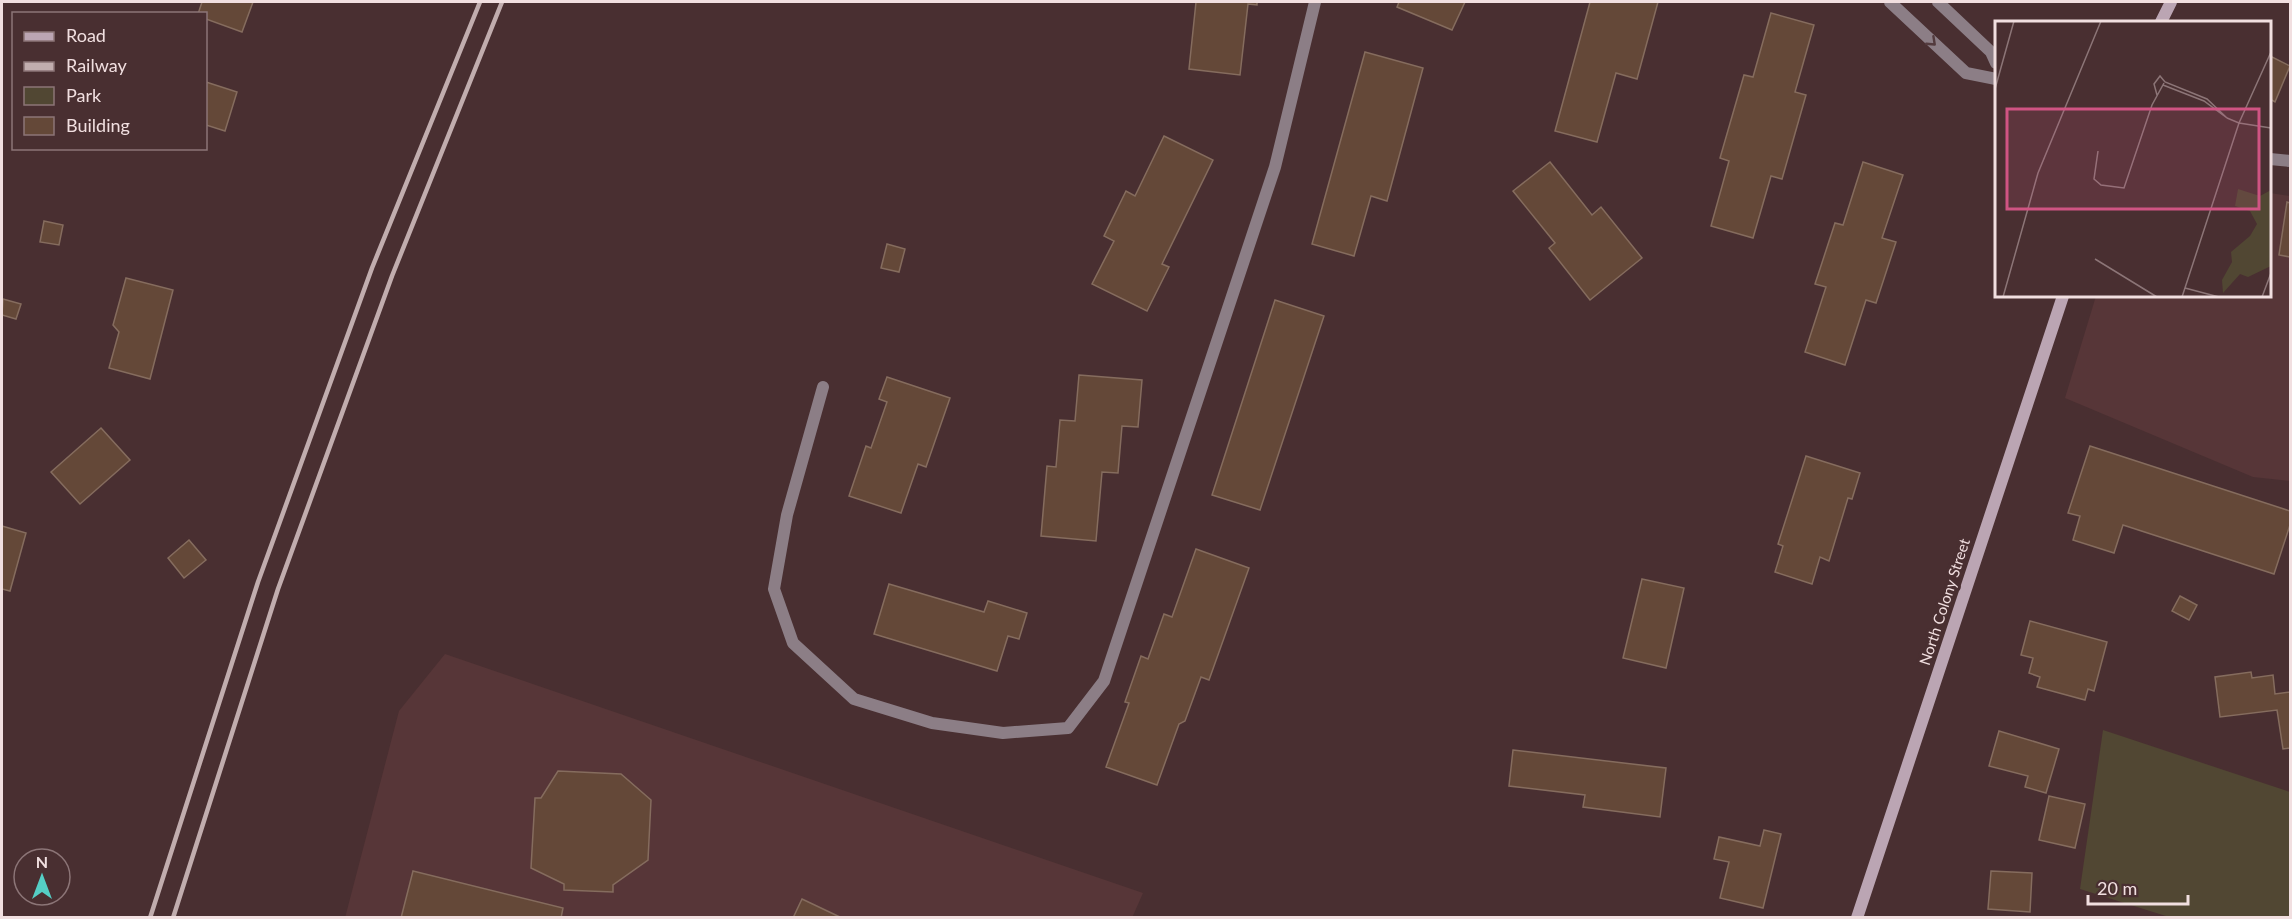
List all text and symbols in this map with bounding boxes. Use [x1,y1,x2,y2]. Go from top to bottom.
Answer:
legend [12,12,207,150]
inset map [1995,21,2271,297]
text: Road [66,24,106,46]
one-way arrow [1926,35,1936,46]
text: Railway [66,54,127,76]
text: Park [66,84,102,106]
text: Building [66,114,130,136]
street label: North Colony Street [1915,536,1973,667]
north arrow [12,847,72,907]
text: N [36,852,48,871]
scale bar [2088,868,2188,906]
text: 20 m [2097,877,2137,899]

